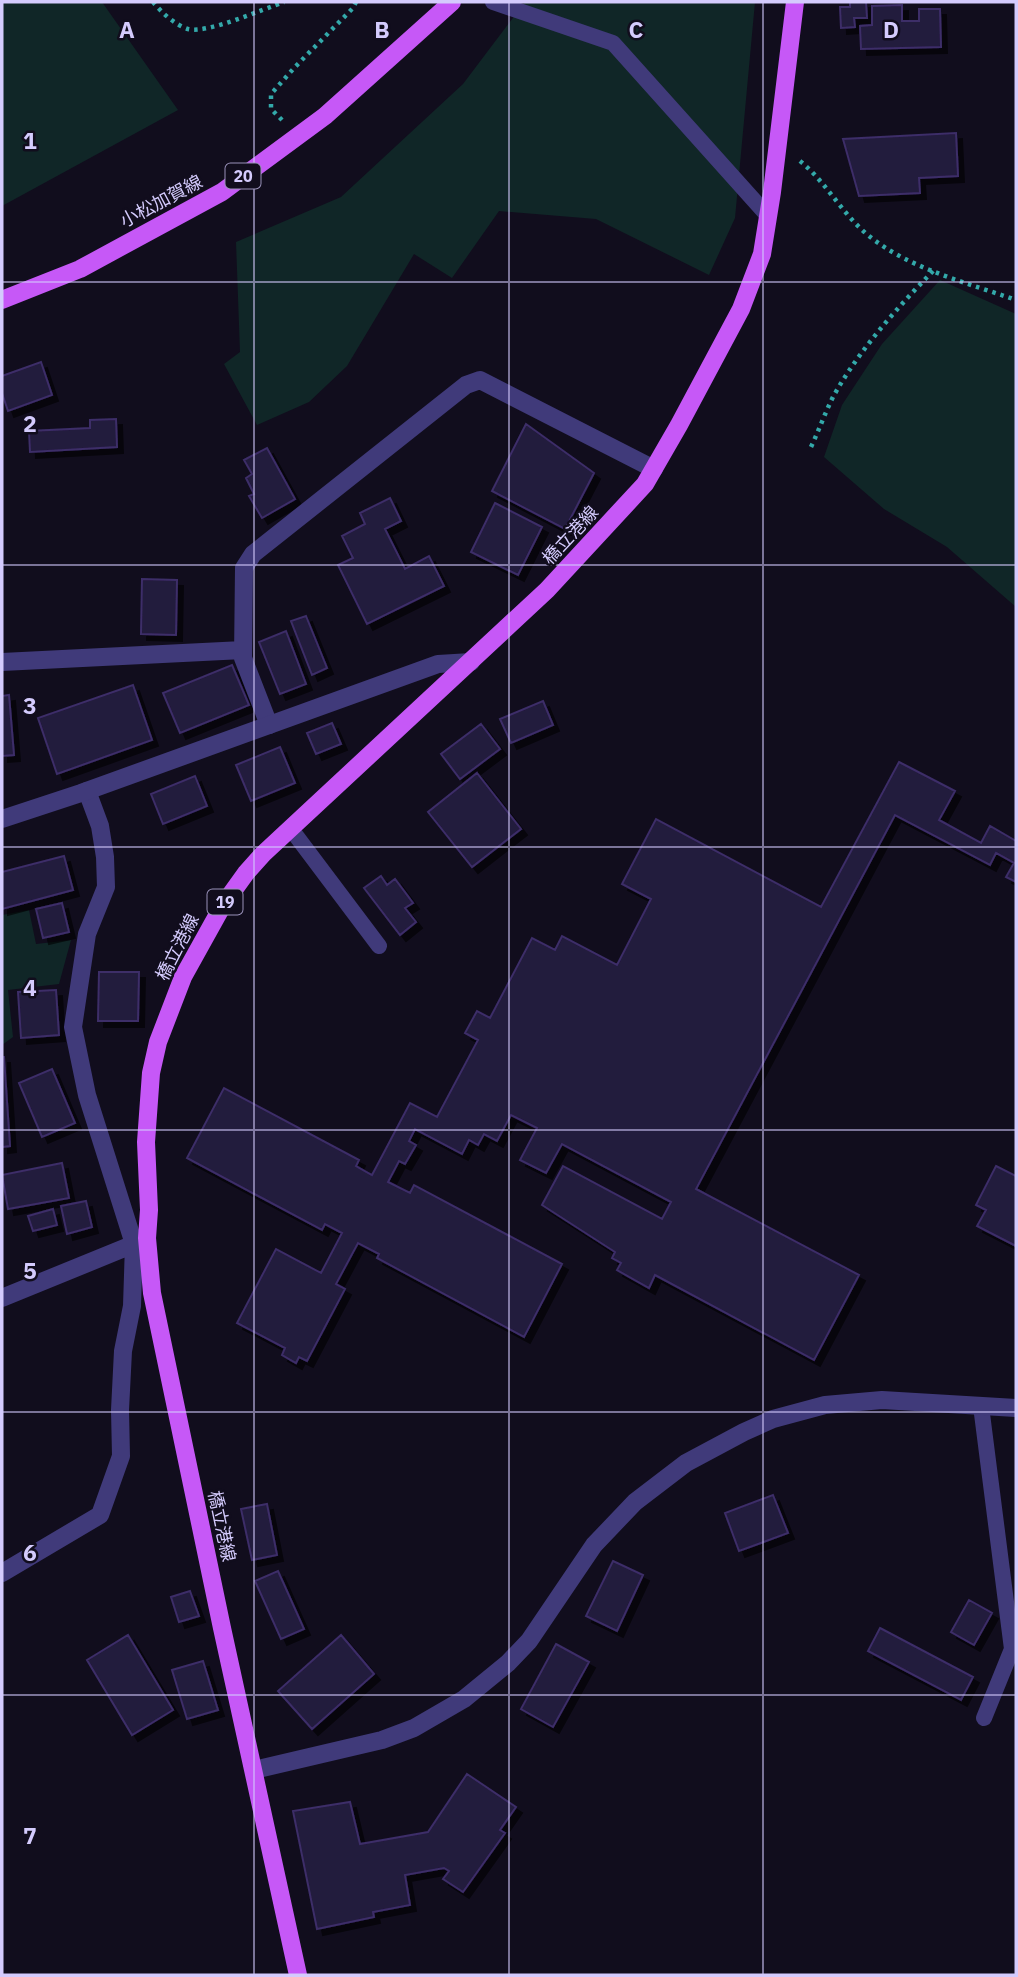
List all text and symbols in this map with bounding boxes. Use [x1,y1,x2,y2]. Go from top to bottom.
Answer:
text: A [119,14,135,44]
text: B [374,14,390,44]
text: C [629,14,644,44]
text: D [883,14,899,44]
text: 1 [23,125,37,155]
road number: 20 [226,164,260,188]
street label: 小松加賀線 [116,170,206,232]
text: 2 [23,408,37,438]
street label: 橋立港線 [537,501,603,569]
text: 3 [23,690,37,720]
road number: 19 [208,890,243,914]
street label: 橋立港線 [150,910,204,984]
text: 4 [23,972,37,1002]
text: 5 [23,1255,37,1285]
street label: 橋立港線 [203,1488,241,1564]
text: 6 [23,1537,37,1567]
text: 7 [23,1820,37,1850]

